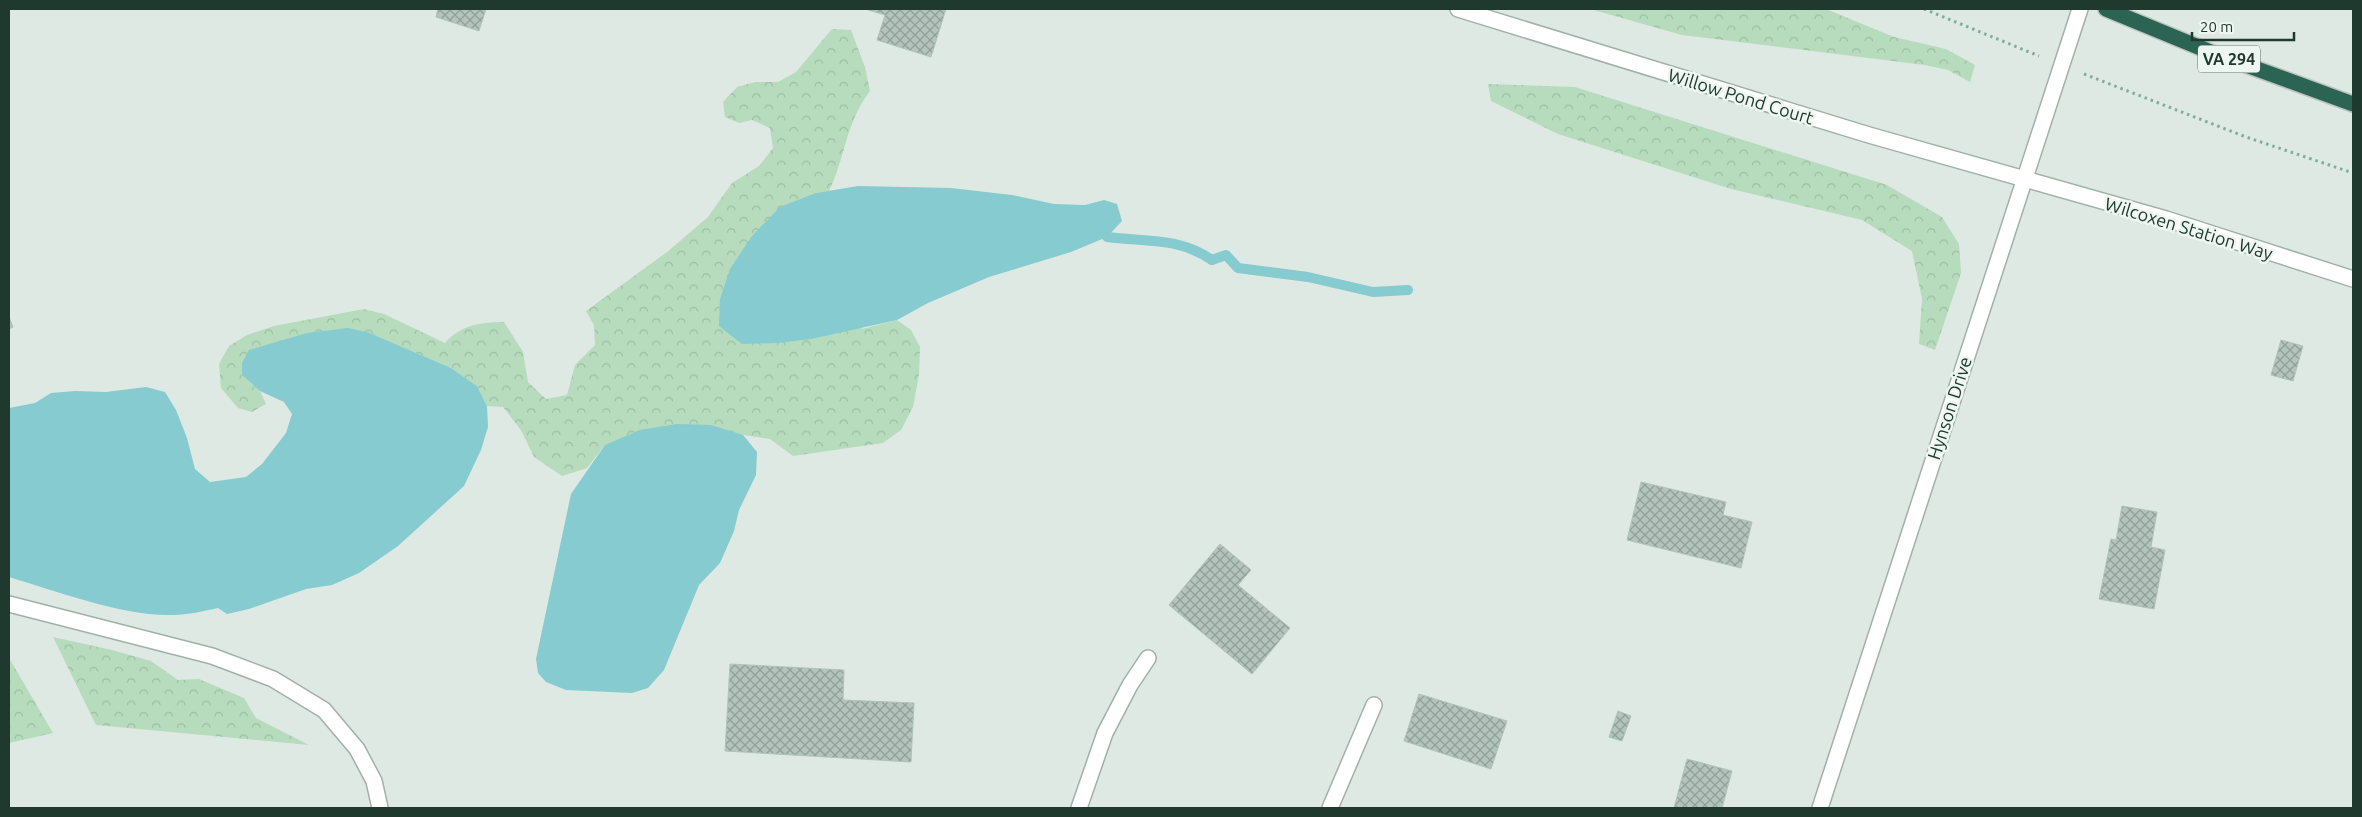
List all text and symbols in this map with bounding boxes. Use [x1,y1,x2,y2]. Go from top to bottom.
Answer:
scale bar [2192,10,2294,42]
text: 20 m [2200,18,2233,35]
road number: VA 294 [2198,46,2260,72]
street label: Willow Pond Court [1666,64,1816,128]
street label: Wilcoxen Station Way [2103,193,2276,263]
street label: Hynson Drive [1923,354,1975,462]

